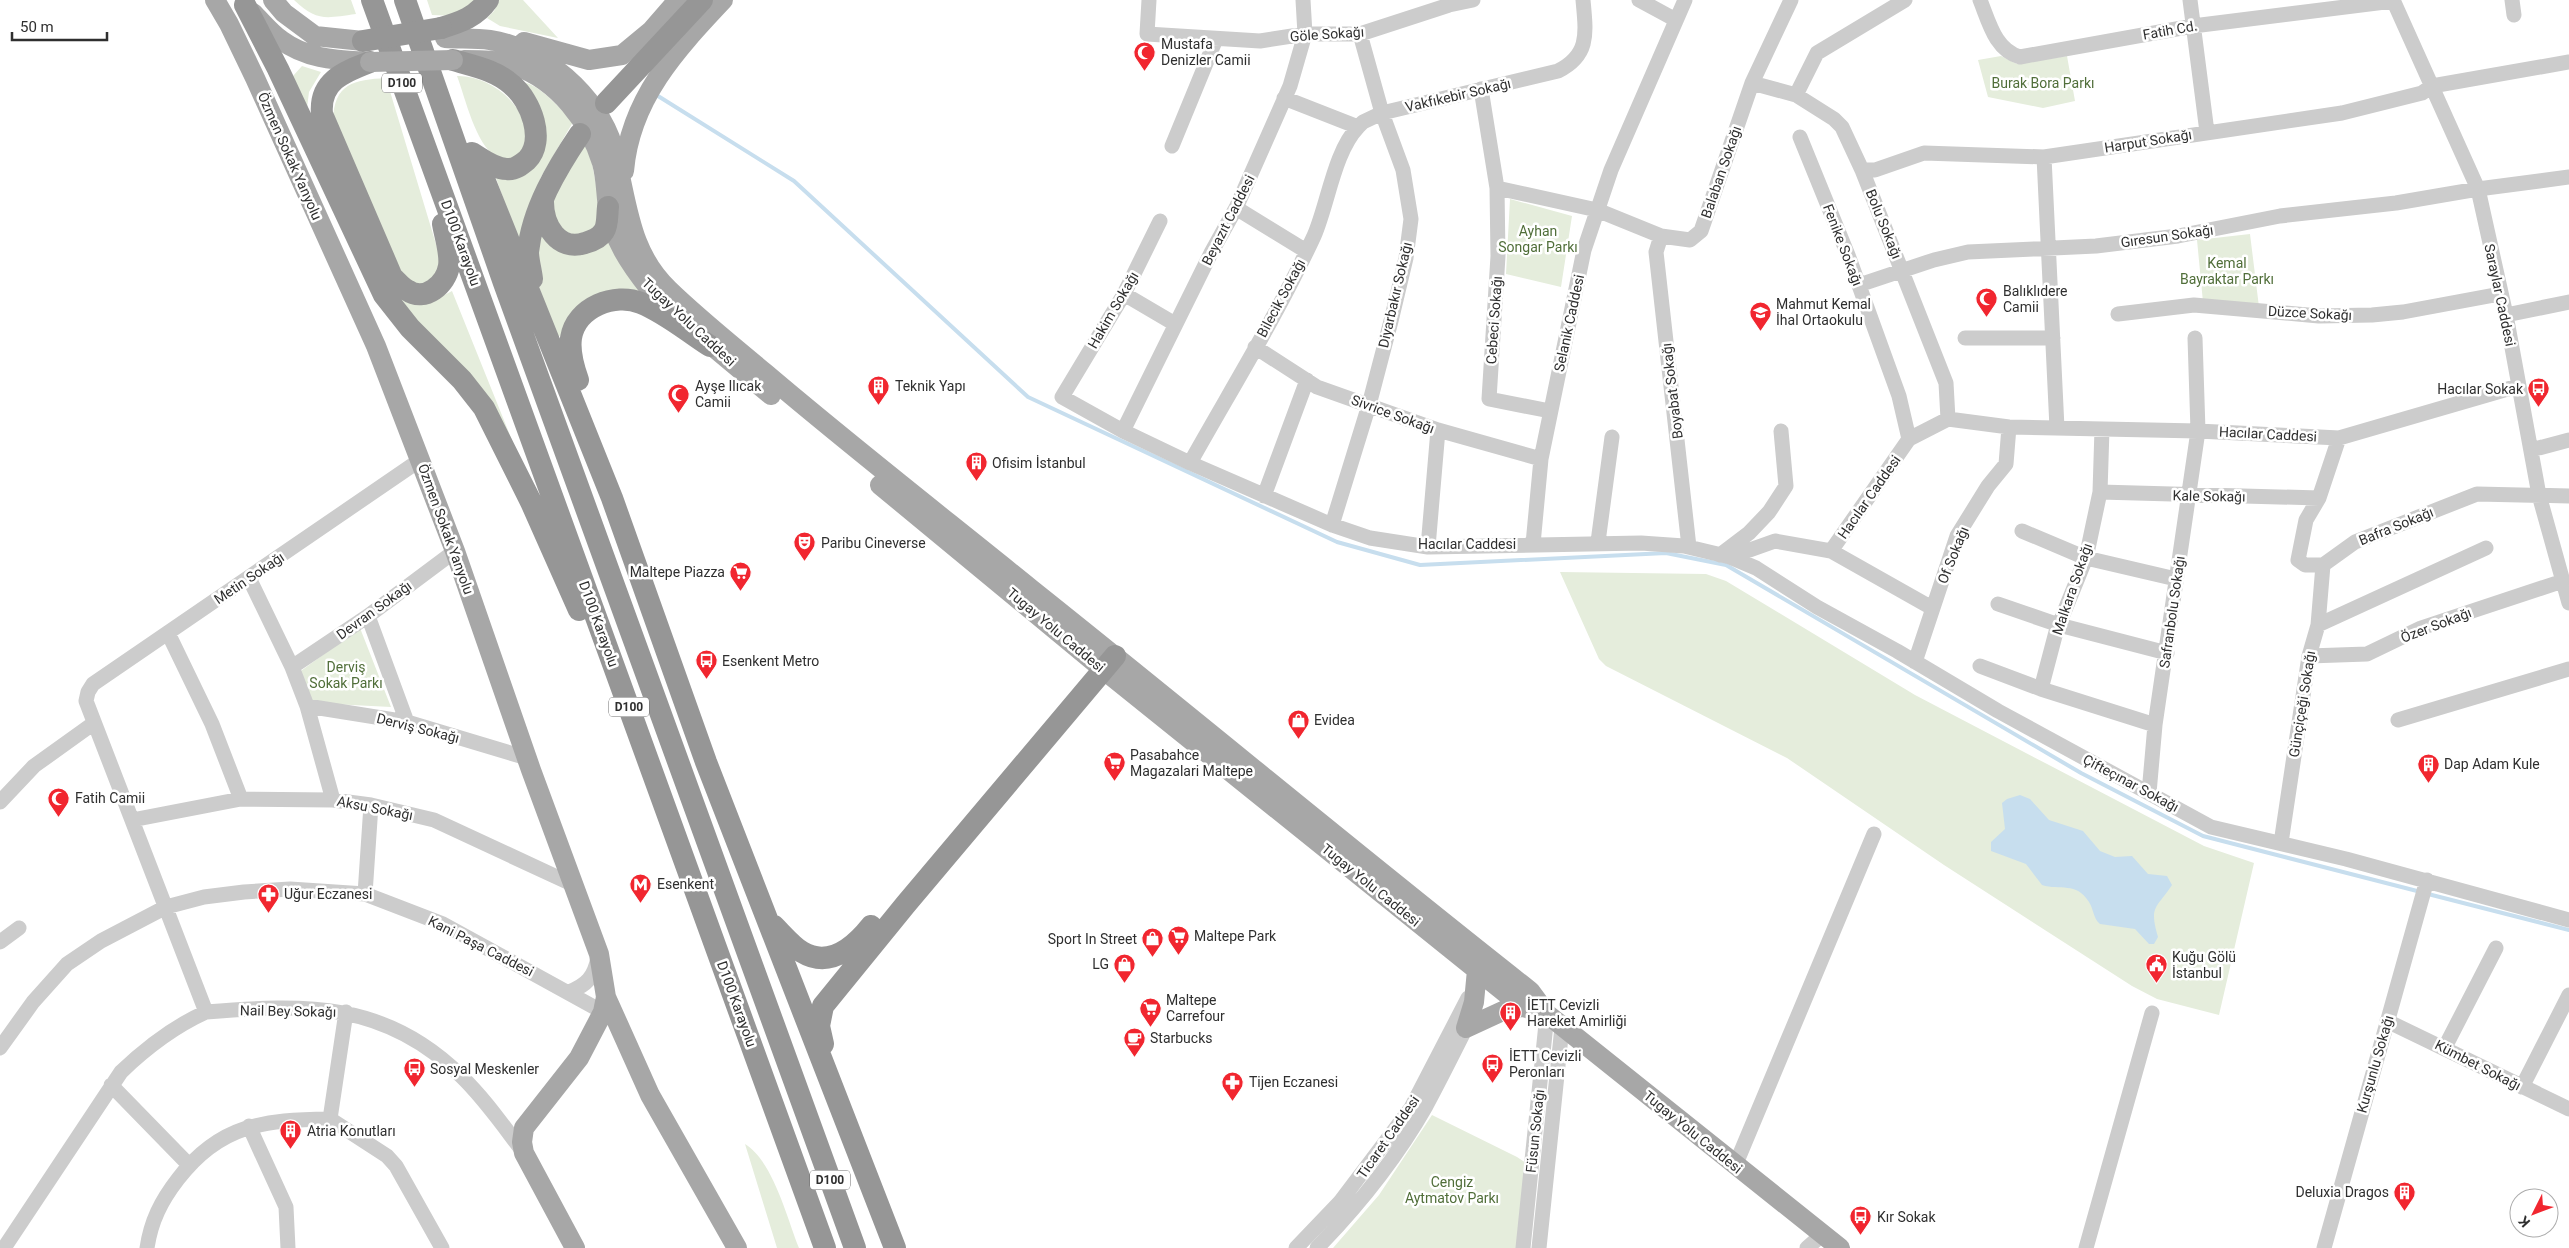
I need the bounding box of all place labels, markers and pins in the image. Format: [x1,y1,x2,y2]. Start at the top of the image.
place label: Mustafa Denizler Camii [1161,36,1251,68]
mosque icon: Mustafa Denizler Camii [1133,40,1157,71]
place label: Balıklıdere Camii [2003,283,2068,315]
mosque icon: Balıklıdere Camii [1975,287,1999,318]
place label: Mahmut Kemal İhal Ortaokulu [1776,296,1871,328]
school or university icon: Mahmut Kemal İhal Ortaokulu [1748,300,1772,331]
building icon: Teknik Yapı [867,374,891,405]
bus stop icon: Hacılar Sokak [2527,377,2551,408]
place label: Ayşe Ilıcak Camii [695,378,762,410]
place label: Teknik Yapı [895,378,966,394]
place label: Hacılar Sokak [2437,381,2524,397]
mosque icon: Ayşe Ilıcak Camii [667,382,691,413]
building icon: Ofisim İstanbul [964,451,988,482]
place label: Ofisim İstanbul [992,455,1086,471]
theatre icon: Paribu Cineverse [793,531,817,562]
place label: Paribu Cineverse [821,535,926,551]
supermarket icon: Maltepe Piazza [729,560,753,591]
place label: Maltepe Piazza [630,564,725,580]
bus stop icon: Esenkent Metro [694,649,718,680]
place label: Esenkent Metro [722,653,819,669]
shop icon: Evidea [1286,708,1310,739]
place label: Evidea [1314,712,1355,728]
place label: Pasabahce Magazalari Maltepe [1130,747,1253,779]
supermarket icon: Pasabahce Magazalari Maltepe [1102,751,1126,782]
building icon: Dap Adam Kule [2416,752,2440,783]
place label: Dap Adam Kule [2444,756,2540,772]
mosque icon: Fatih Camii [47,786,71,817]
place label: Fatih Camii [75,790,145,806]
metro station icon: Esenkent [629,872,653,903]
place label: Esenkent [657,876,714,892]
pharmacy icon: Uğur Eczanesi [256,882,280,913]
place label: Uğur Eczanesi [284,886,372,902]
supermarket icon: Maltepe Park [1166,924,1190,955]
shop icon: Sport In Street [1141,927,1165,958]
place label: Maltepe Park [1194,928,1277,944]
place label: Sport In Street [1048,931,1137,947]
place label: Kuğu Gölü İstanbul [2172,949,2236,981]
shop icon: LG [1113,952,1137,983]
public building icon: Kuğu Gölü İstanbul [2144,953,2168,984]
place label: LG [1092,956,1109,972]
place label: Maltepe Carrefour [1166,992,1225,1024]
supermarket icon: Maltepe Carrefour [1138,996,1162,1027]
place label: İETT Cevizli Hareket Amirliği [1527,997,1627,1029]
building icon: İETT Cevizli Hareket Amirliği [1499,1001,1523,1032]
cafe icon: Starbucks [1122,1026,1146,1057]
place label: Starbucks [1150,1030,1212,1046]
place label: İETT Cevizli Peronları [1509,1048,1581,1080]
bus stop icon: İETT Cevizli Peronları [1481,1052,1505,1083]
bus stop icon: Sosyal Meskenler [402,1057,426,1088]
place label: Sosyal Meskenler [430,1061,539,1077]
pharmacy icon: Tijen Eczanesi [1221,1070,1245,1101]
place label: Tijen Eczanesi [1249,1074,1338,1090]
building icon: Atria Konutları [279,1119,303,1150]
place label: Atria Konutları [307,1123,396,1139]
building icon: Deluxia Dragos [2393,1180,2417,1211]
place label: Deluxia Dragos [2295,1184,2389,1200]
bus stop icon: Kır Sokak [1849,1205,1873,1236]
place label: Kır Sokak [1877,1209,1936,1225]

